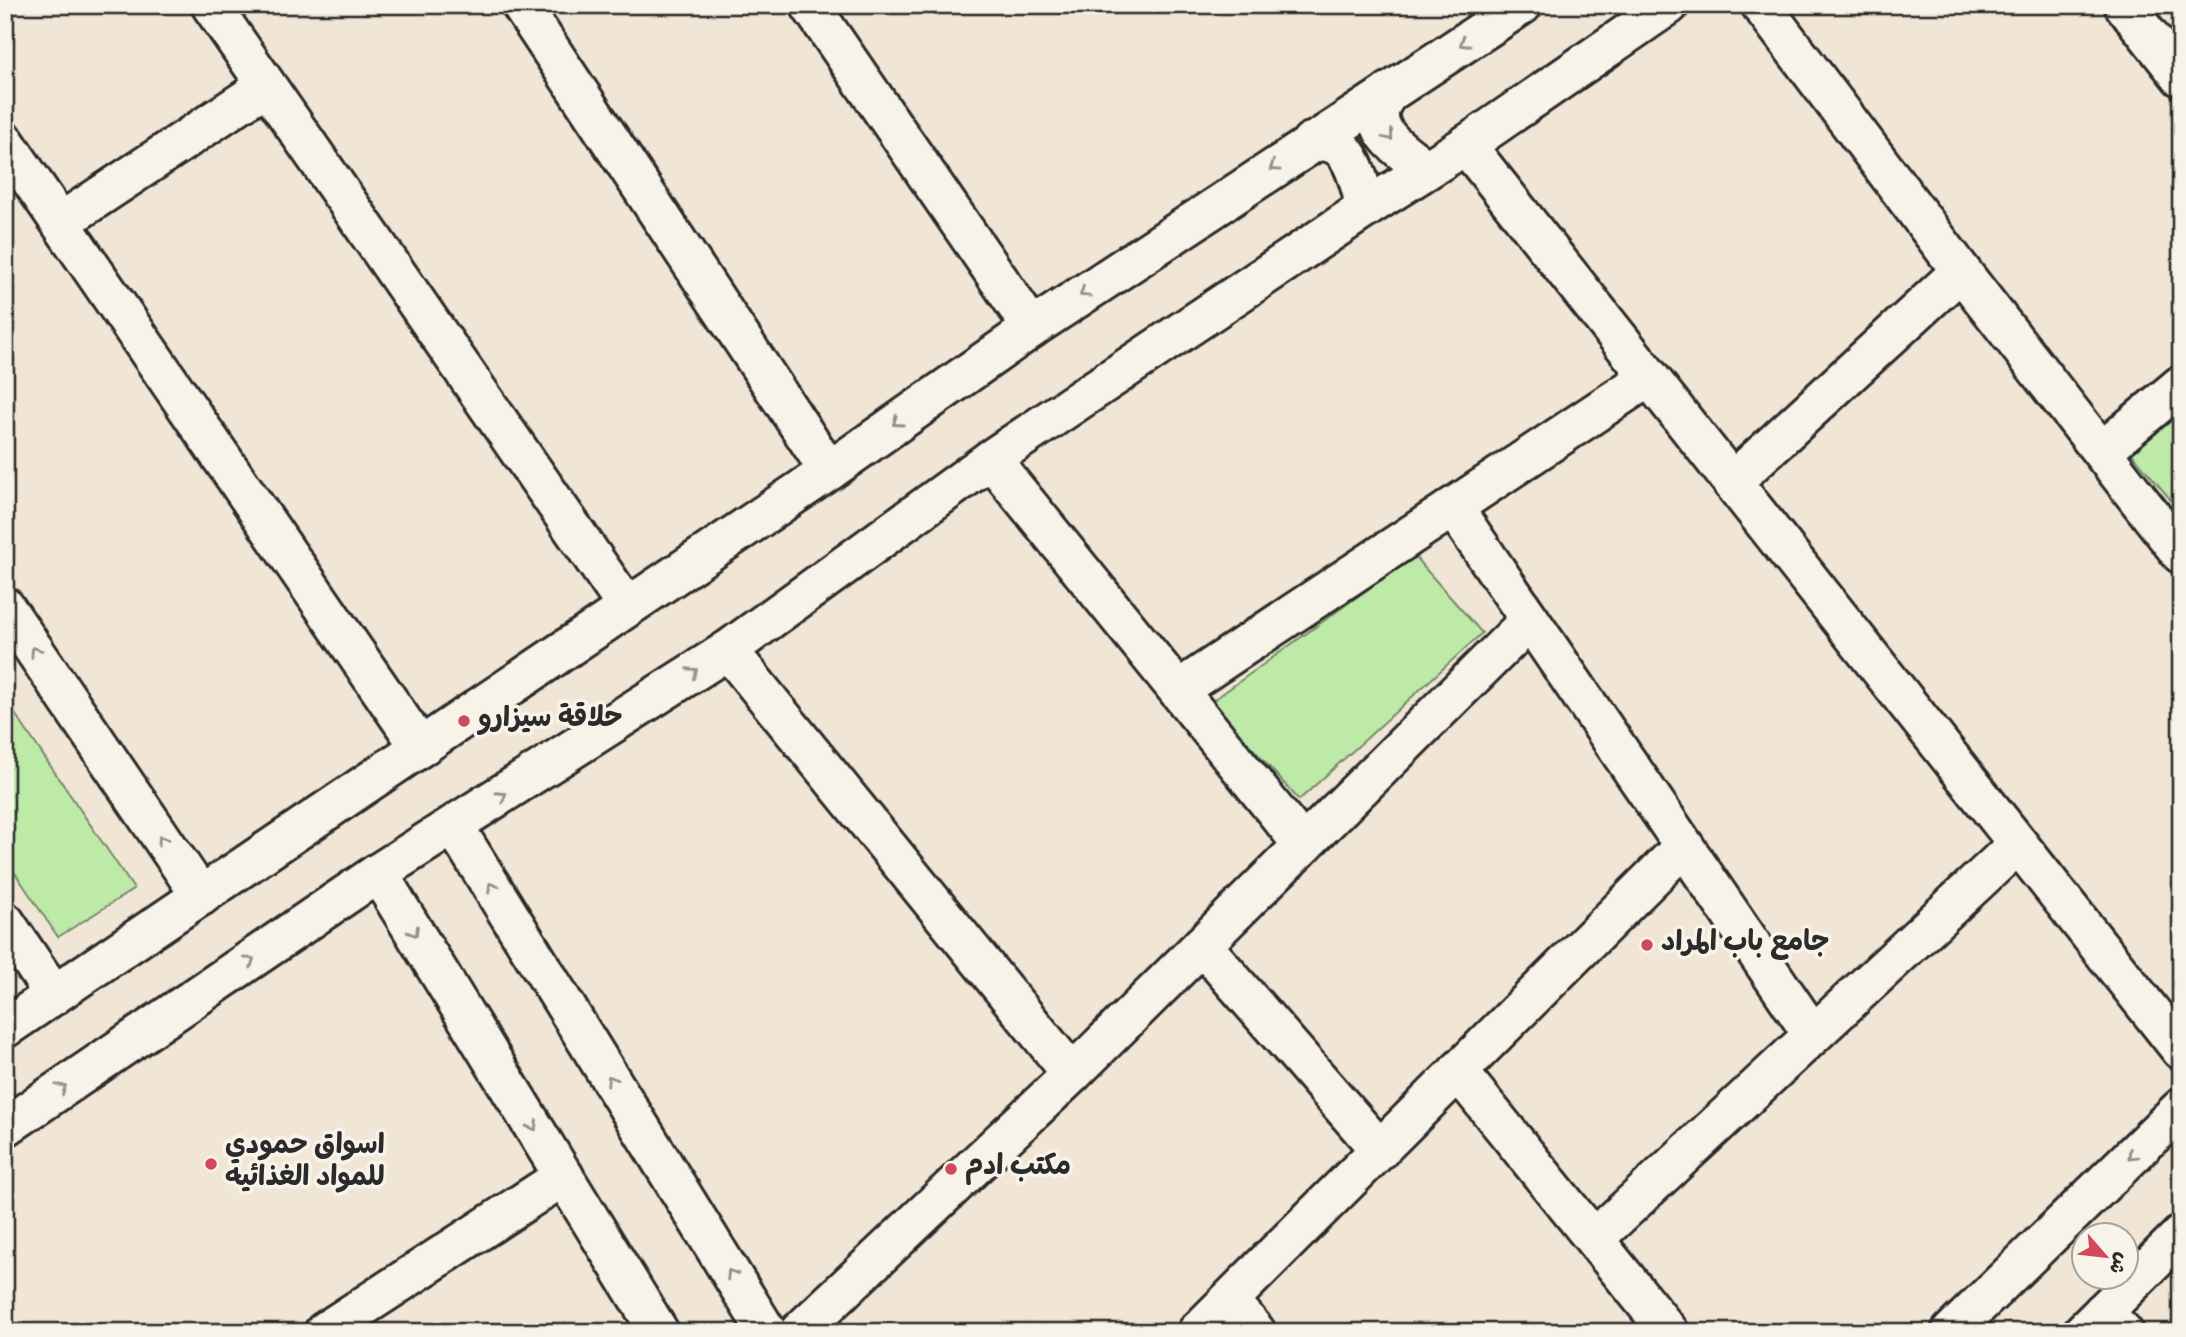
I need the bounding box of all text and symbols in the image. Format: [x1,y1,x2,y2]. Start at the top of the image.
one-way arrow [1459,34,1472,47]
one-way arrow [1381,128,1393,141]
one-way arrow [1269,159,1282,171]
one-way arrow [1079,285,1092,298]
one-way arrow [892,414,905,426]
one-way arrow [31,646,43,659]
one-way arrow [685,668,698,681]
place label: حلاقة سيزارو [476,701,623,741]
marker: حلاقة سيزارو [456,713,472,729]
one-way arrow [494,791,507,804]
one-way arrow [157,834,170,847]
one-way arrow [487,881,500,894]
one-way arrow [405,924,418,937]
place label: جامع باب المراد [1661,925,1829,965]
marker: جامع باب المراد [1639,937,1655,953]
one-way arrow [242,956,255,969]
one-way arrow [607,1075,620,1088]
one-way arrow [54,1084,67,1096]
one-way arrow [524,1118,537,1131]
place label: اسواق حمودي للمواد الغذائيه [225,1128,385,1200]
one-way arrow [2127,1147,2140,1160]
place label: مكتب ادم [965,1149,1071,1189]
marker: اسواق حمودي للمواد الغذائيه [203,1156,219,1172]
marker: مكتب ادم [943,1161,959,1177]
north arrow [2070,1222,2140,1292]
text: ش [2100,1247,2134,1278]
one-way arrow [727,1268,740,1281]

